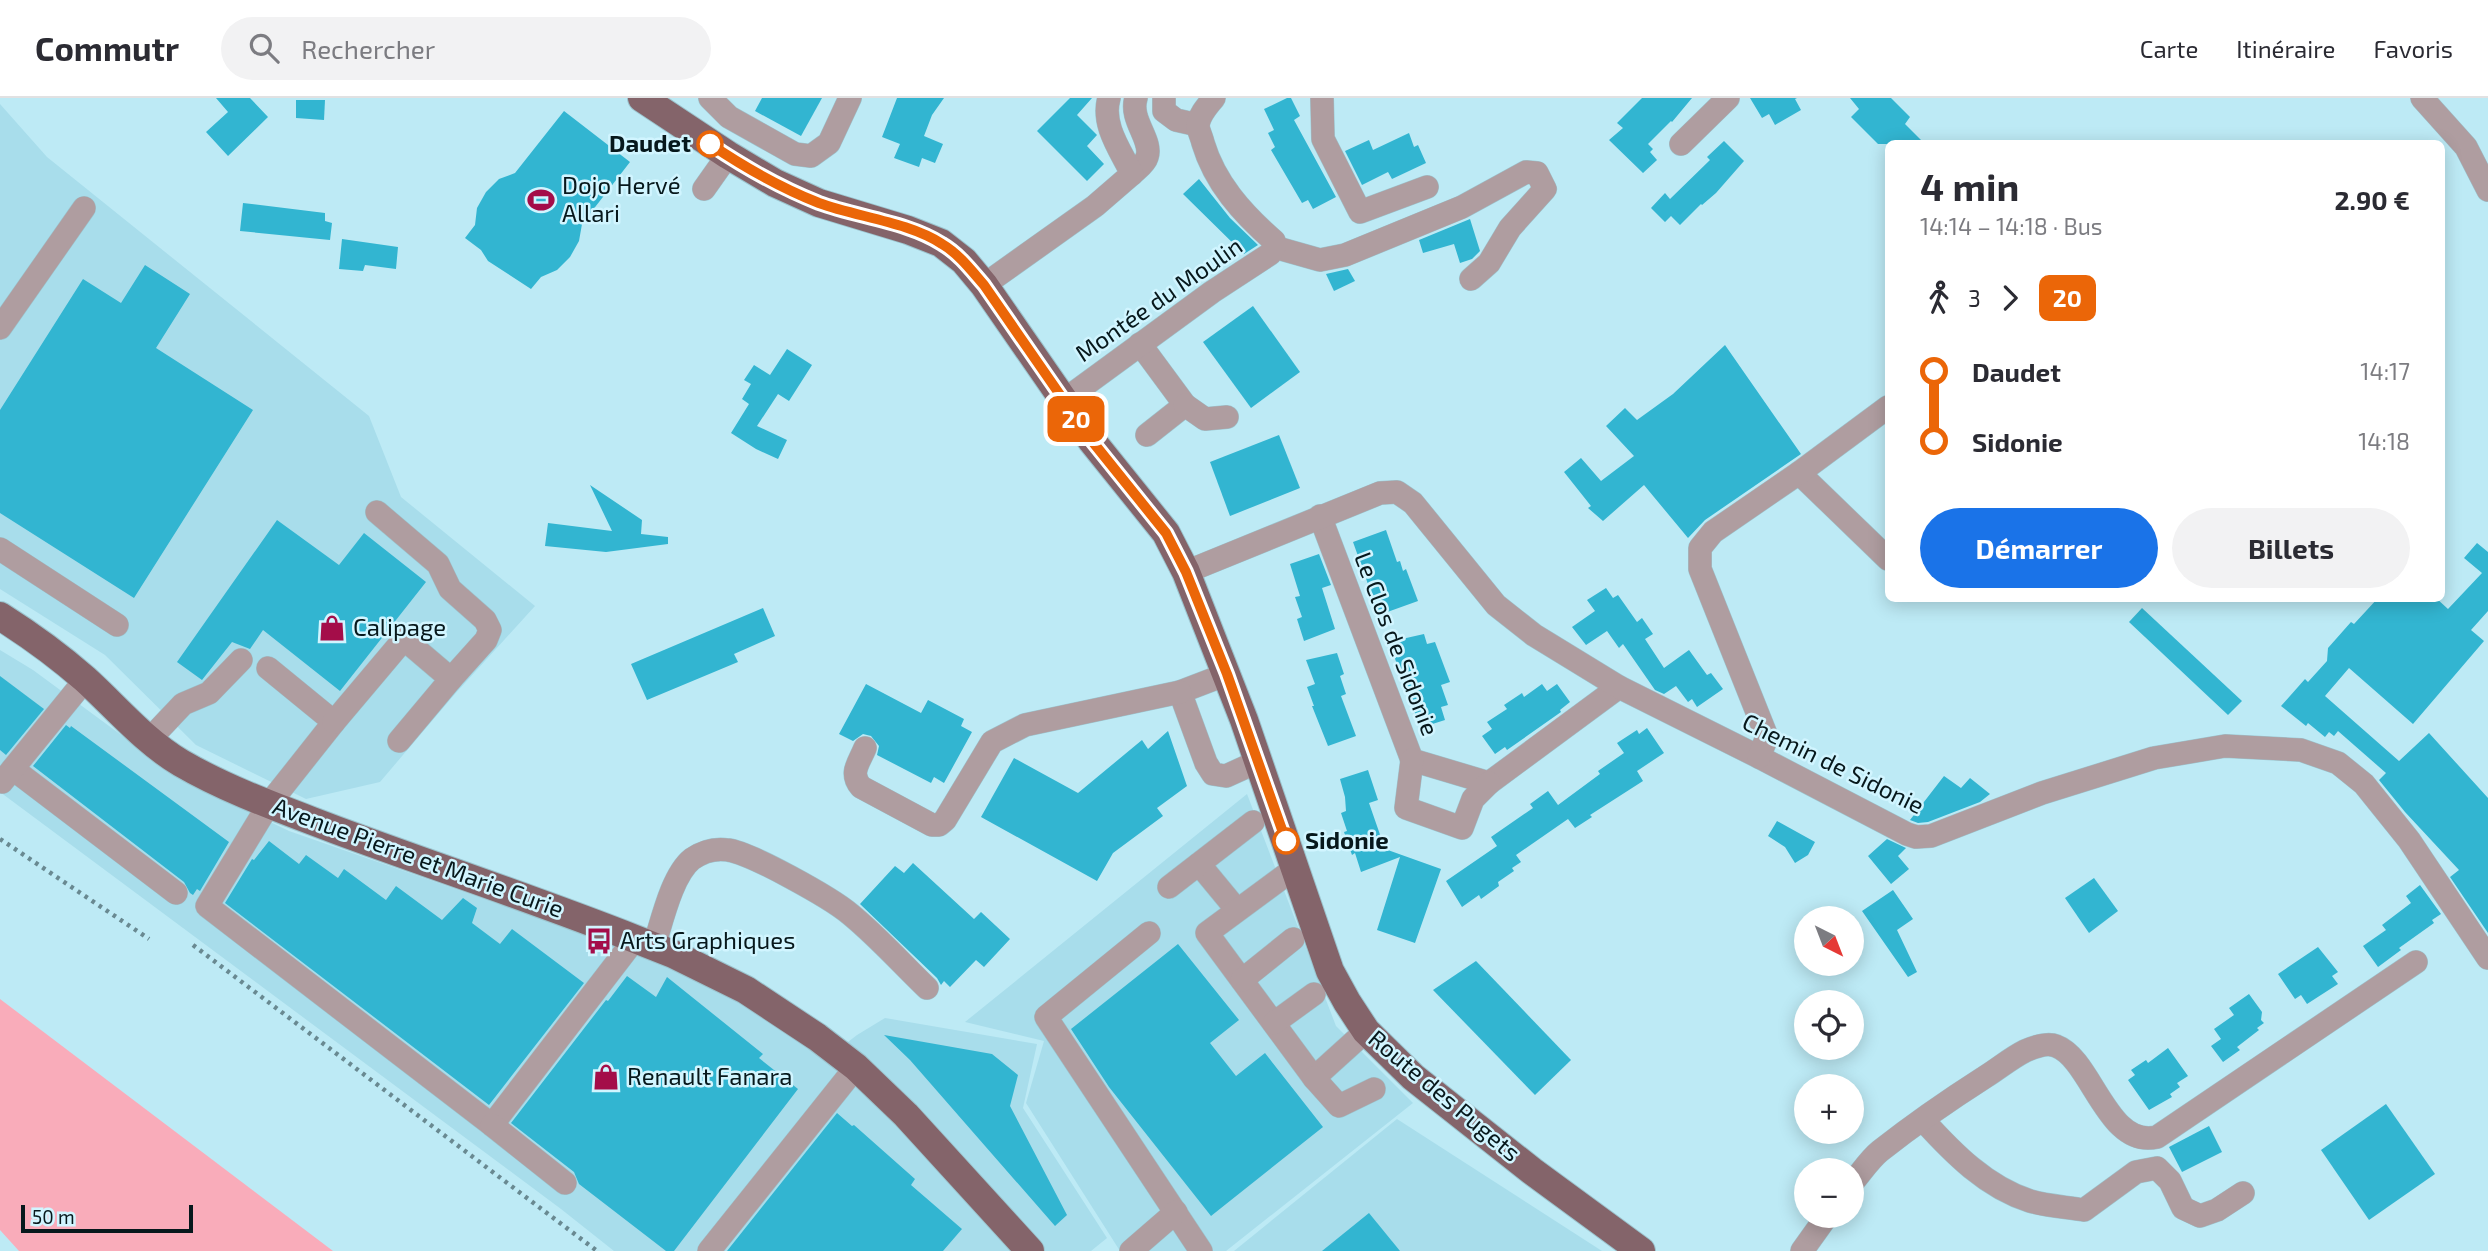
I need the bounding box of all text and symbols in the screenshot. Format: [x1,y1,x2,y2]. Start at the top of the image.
search box [221,17,711,80]
text: Commutr [35,28,179,68]
icon: search [245,29,283,67]
text: Rechercher [301,33,435,64]
text: Carte [2140,34,2198,63]
text: Itinéraire [2236,34,2335,63]
text: Favoris [2373,34,2453,63]
place label: Daudet [609,128,691,157]
marker: Daudet [697,131,723,157]
text: 4 min [1920,163,2019,209]
place label: Dojo Hervé Allari [562,170,681,227]
text: 2.90 € [2334,184,2410,215]
sports icon: Dojo Hervé Allari [526,185,556,215]
text: 14:14 – 14:18 · Bus [1920,212,2102,240]
street label: Montée du Moulin [1069,230,1247,367]
icon: walk [1920,279,1958,317]
icon: forward [1991,279,2029,317]
text: 20 [2053,283,2082,312]
text: 3 [1968,284,1981,312]
text: Daudet [1972,356,2061,387]
text: 14:17 [2360,357,2410,385]
line badge: 20 [1044,396,1108,442]
text: 20 [1061,404,1091,433]
text: Sidonie [1972,426,2063,457]
text: 14:18 [2358,427,2410,455]
button: Démarrer [1920,508,2158,588]
button: Billets [2172,508,2410,588]
street label: Le Clos de Sidonie [1349,548,1446,739]
place label: Calipage [353,612,446,641]
shop icon: Calipage [317,613,347,643]
street label: Chemin de Sidonie [1738,706,1929,819]
street label: Avenue Pierre et Marie Curie [269,790,568,923]
place label: Sidonie [1305,825,1389,854]
marker: Sidonie [1273,828,1299,854]
north arrow [1794,906,1864,976]
map controls [1794,906,1864,1228]
place label: Arts Graphiques [620,925,795,954]
bus stop icon: Arts Graphiques [584,926,614,956]
button: locate [1794,990,1864,1060]
street label: Route des Pugets [1363,1023,1527,1167]
place label: Renault Fanara [627,1061,792,1090]
shop icon: Renault Fanara [591,1062,621,1092]
button: + [1794,1074,1864,1144]
button: − [1794,1158,1864,1228]
scale bar [21,1202,192,1234]
text: 50 m [32,1205,75,1228]

